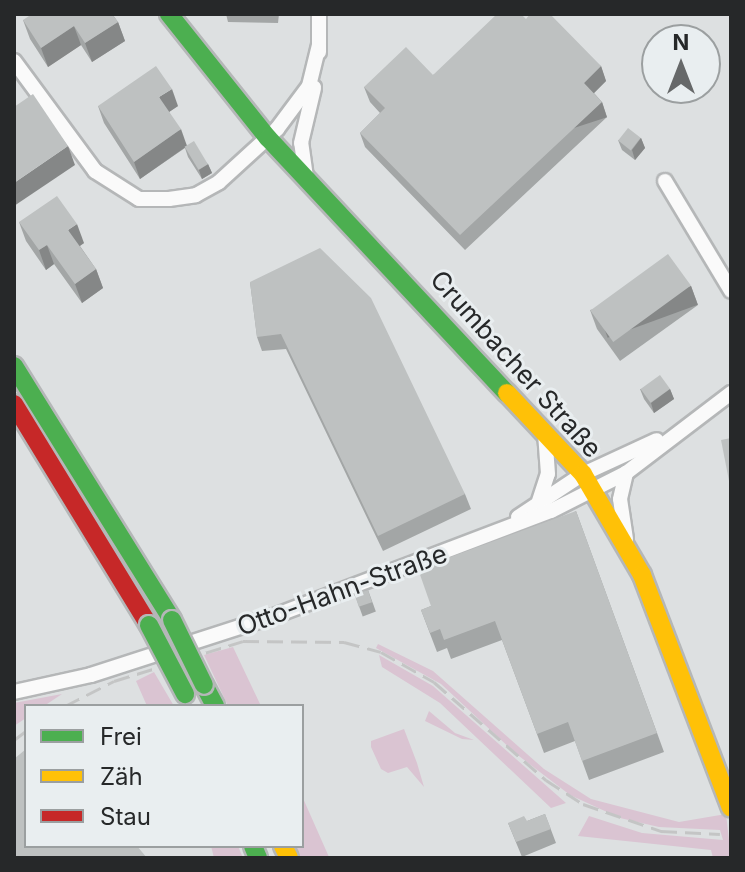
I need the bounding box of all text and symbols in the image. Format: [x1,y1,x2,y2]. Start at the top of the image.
north arrow [641,24,721,104]
text: N [673,29,689,55]
street label: Crumbacher Straße [424,264,608,464]
street label: Otto-Hahn-Straße [233,538,451,642]
legend [24,704,304,848]
text: Frei [100,722,142,751]
text: Zäh [100,762,143,791]
text: Stau [100,802,151,831]

